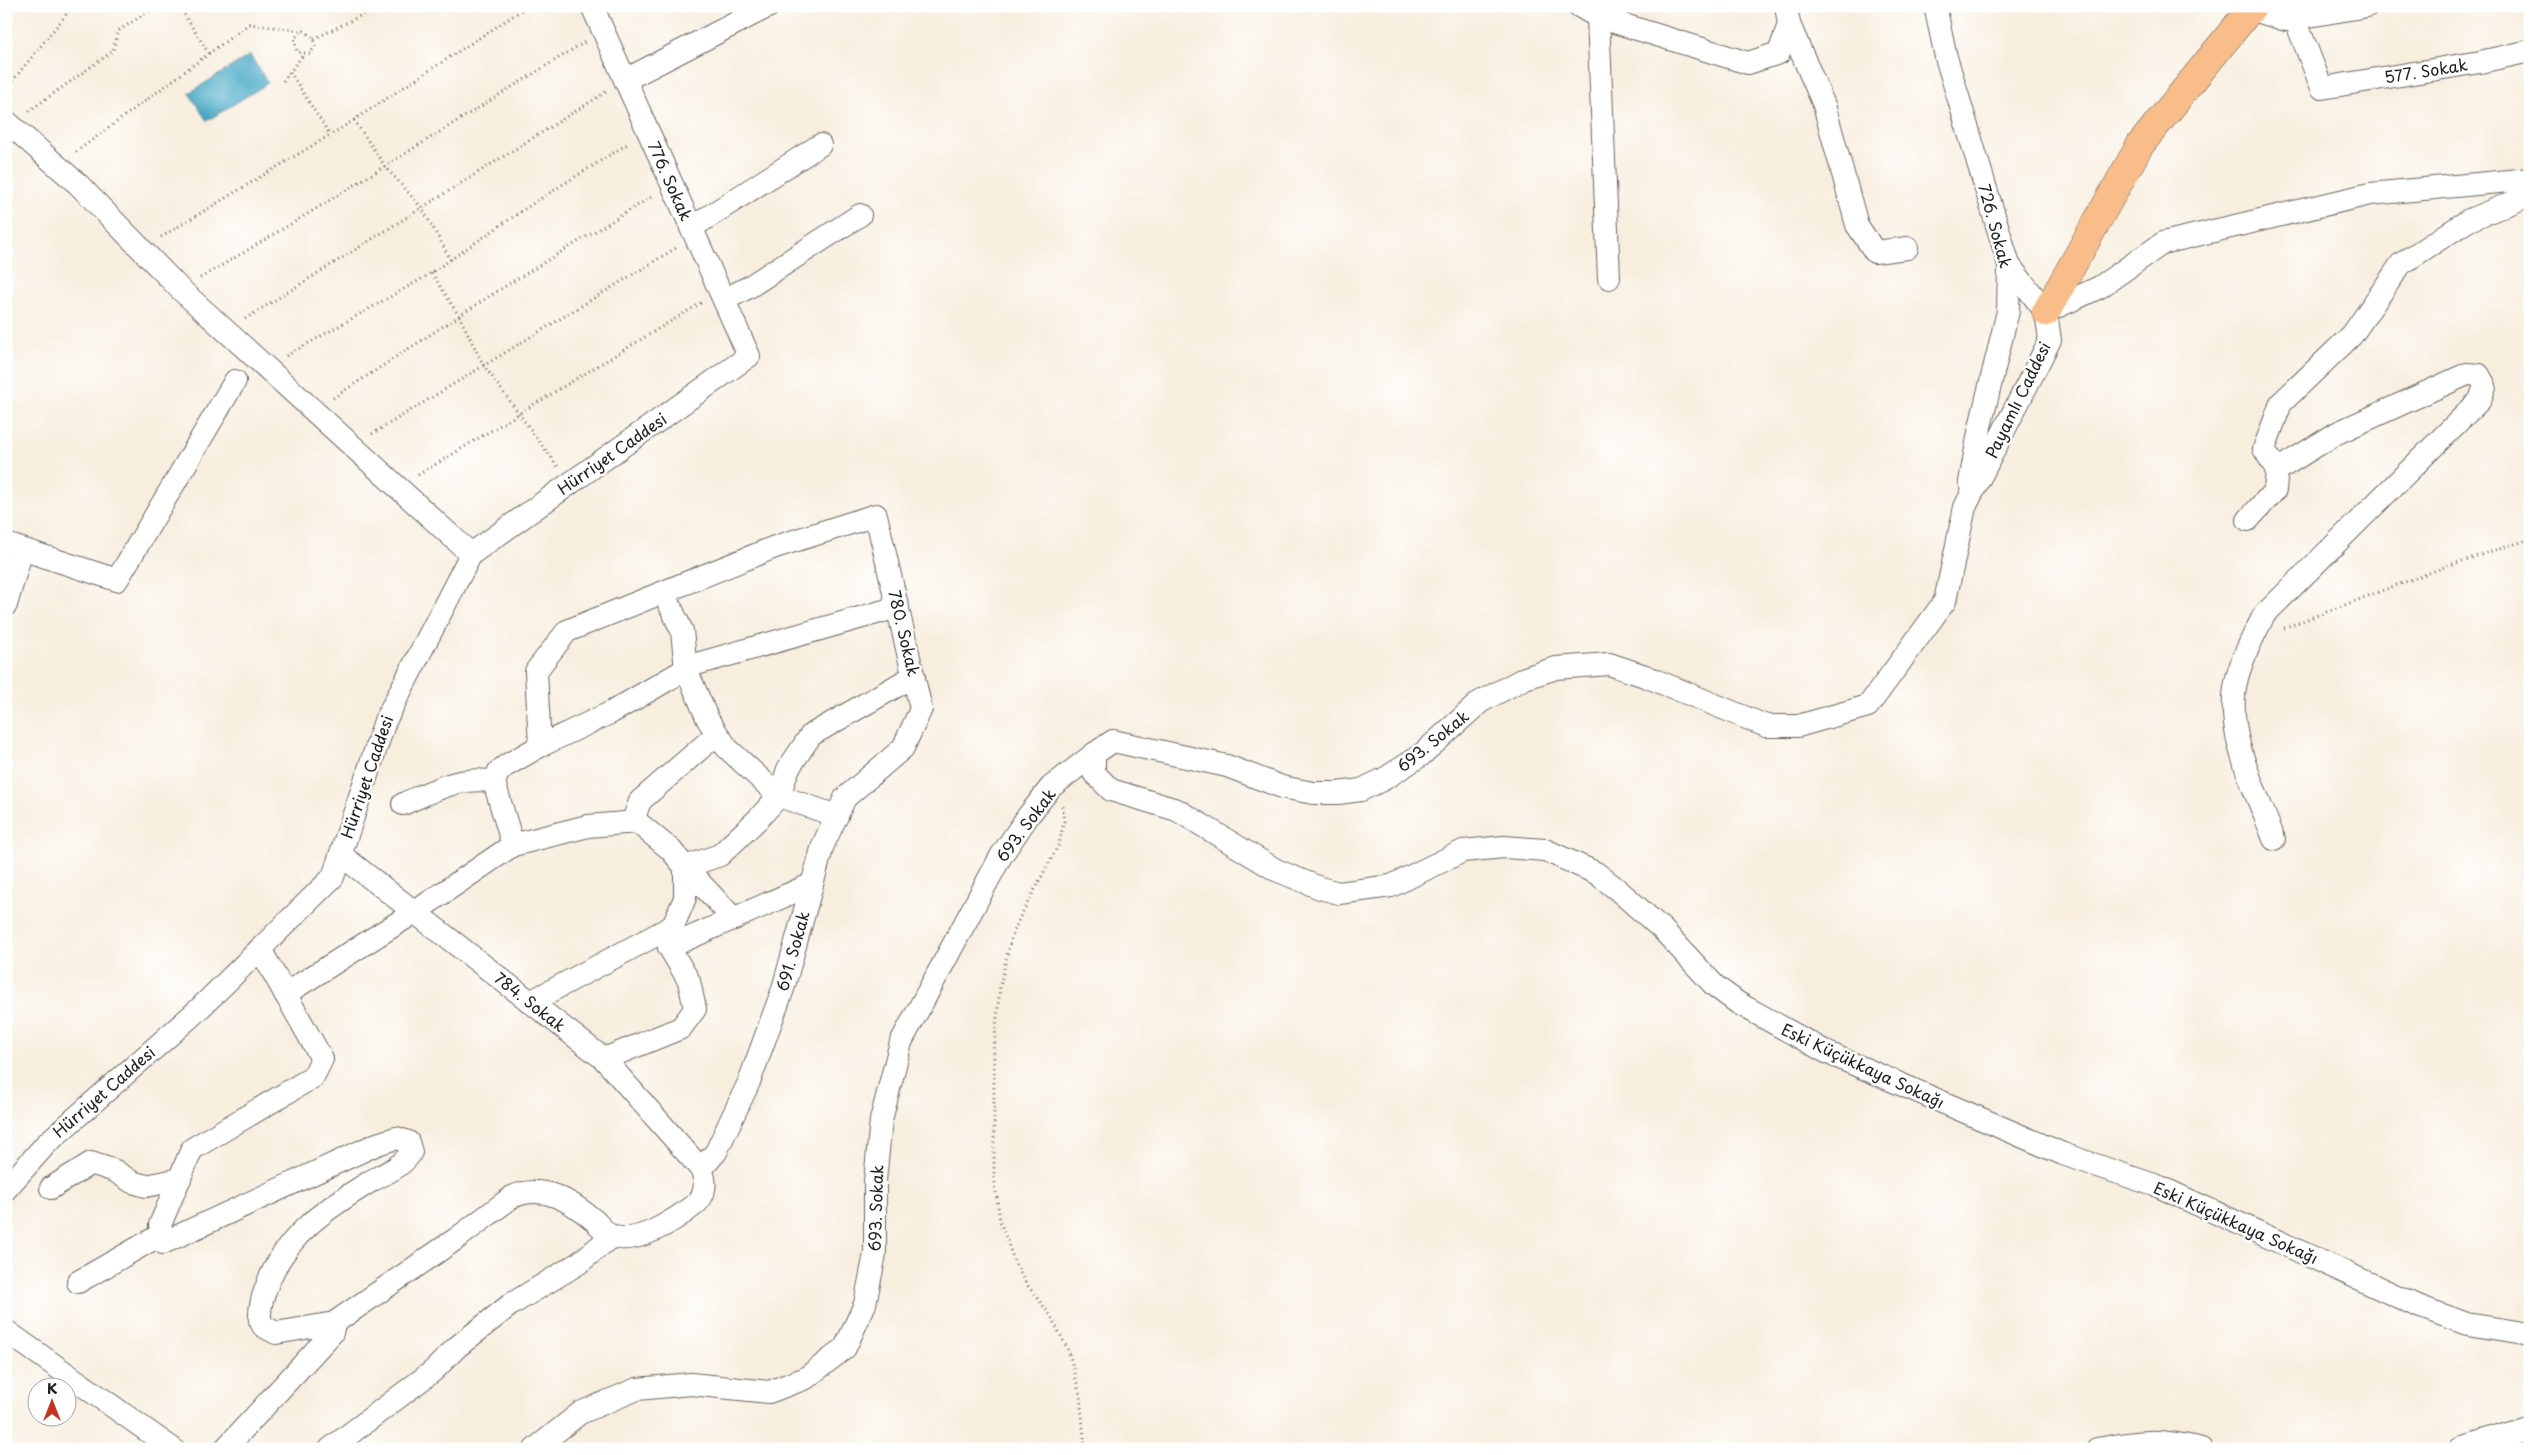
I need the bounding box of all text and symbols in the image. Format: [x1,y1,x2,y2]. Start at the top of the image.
street label: 577. Sokak [2383,52,2469,88]
street label: 776. Sokak [643,137,699,224]
street label: 726. Sokak [1973,181,2019,270]
street label: Payamlı Caddesi [1979,337,2056,462]
street label: Hürriyet Caddesi [552,406,671,500]
street label: 780. Sokak [883,587,927,678]
street label: 693. Sokak [1391,704,1474,777]
street label: Hürriyet Caddesi [334,712,398,841]
street label: 693. Sokak [990,783,1061,866]
street label: 691. Sokak [769,908,815,994]
street label: 784. Sokak [490,966,572,1037]
street label: Eski Küçükkaya Sokağı [1778,1017,1949,1114]
street label: Hürriyet Caddesi [47,1040,160,1143]
street label: 693. Sokak [861,1164,889,1252]
street label: Eski Küçükkaya Sokağı [2150,1175,2323,1269]
north arrow [28,1378,78,1428]
text: K [47,1378,57,1399]

